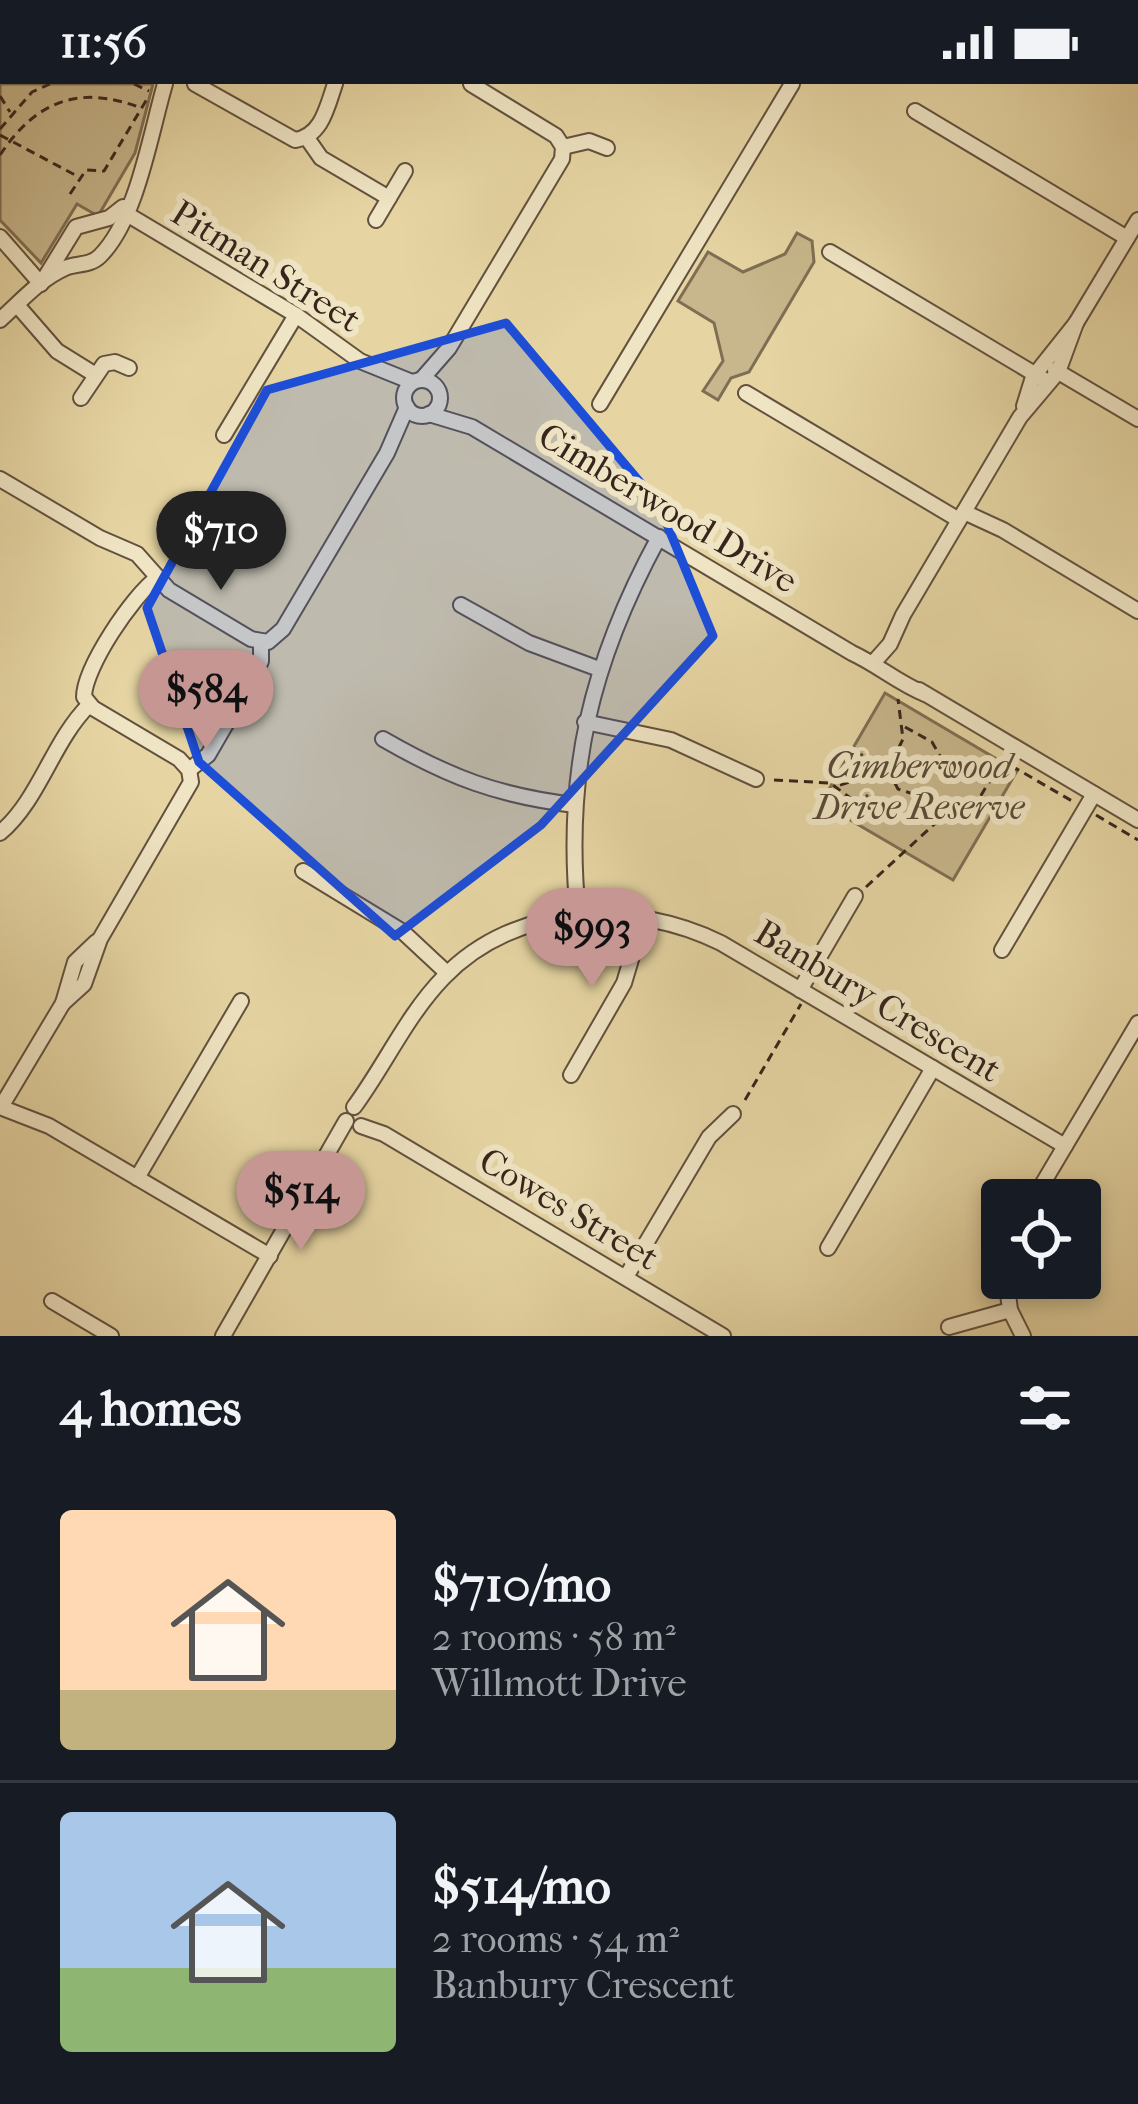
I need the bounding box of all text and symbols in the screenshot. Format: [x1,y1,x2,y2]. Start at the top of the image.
text: 11:56 [60,16,147,69]
street label: Pitman Street [164,191,368,341]
street label: Cimberwood Drive [531,414,805,602]
pin: $710 [150,491,292,593]
text: $710 [183,507,259,553]
pin: $584 [135,650,277,752]
text: $584 [166,666,246,712]
park label: Cimberwood Drive Reserve [812,745,1026,828]
pin: $993 [521,888,663,990]
text: $993 [553,904,631,950]
street label: Banbury Crescent [747,911,1009,1091]
street label: Cowes Street [472,1139,666,1279]
pin: $514 [230,1151,372,1253]
text: $514 [263,1167,339,1213]
map controls [981,1179,1101,1299]
button: locate [981,1179,1101,1299]
icon: filters [1012,1375,1078,1441]
text: 4 homes [60,1378,241,1438]
text: $710/mo [432,1554,611,1614]
icon: home [156,1558,300,1702]
text: 2 rooms · 58 m² [432,1614,676,1660]
text: Willmott Drive [432,1660,687,1706]
text: $514/mo [432,1856,611,1916]
icon: home [156,1860,300,2004]
text: 2 rooms · 54 m² [432,1916,679,1962]
text: Banbury Crescent [432,1962,735,2008]

